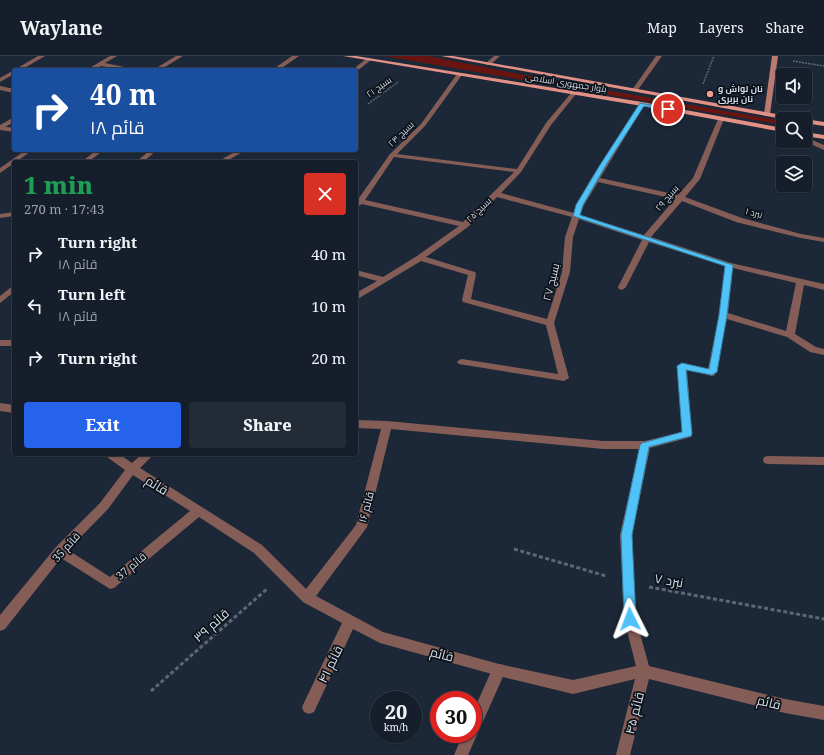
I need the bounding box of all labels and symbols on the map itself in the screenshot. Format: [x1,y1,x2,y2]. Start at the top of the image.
street label: بلوار جمهوری اسلامی [525,70,608,95]
street label: بسیج ۲۱ [363,73,394,100]
place label: نان لواش و نان بربری [718,82,763,105]
marker: نان لواش و نان بربری [705,89,715,99]
pin [651,92,685,126]
street label: بسیج ۲۳ [385,118,417,149]
street label: بسیج ۲۹ [652,182,681,213]
street label: بسیج ۲۵ [463,194,494,225]
street label: نبرد ۱ [744,204,764,221]
street label: بسیج ۲۷ [539,262,563,302]
street label: قائم [142,471,172,500]
street label: قائم ۱۶ [354,490,378,524]
street label: قائم 35 [48,529,84,565]
street label: قائم 37 [112,549,150,583]
street label: نبرد ۷ [653,569,685,591]
position arrow [609,598,651,640]
street label: قائم ۳۹ [189,604,234,647]
street label: قائم ۴۱ [313,642,348,686]
street label: قائم [428,642,456,667]
street label: قائم ۴۵ [620,690,649,736]
street label: قائم [755,690,783,715]
speed limit sign: 30 [430,691,482,743]

